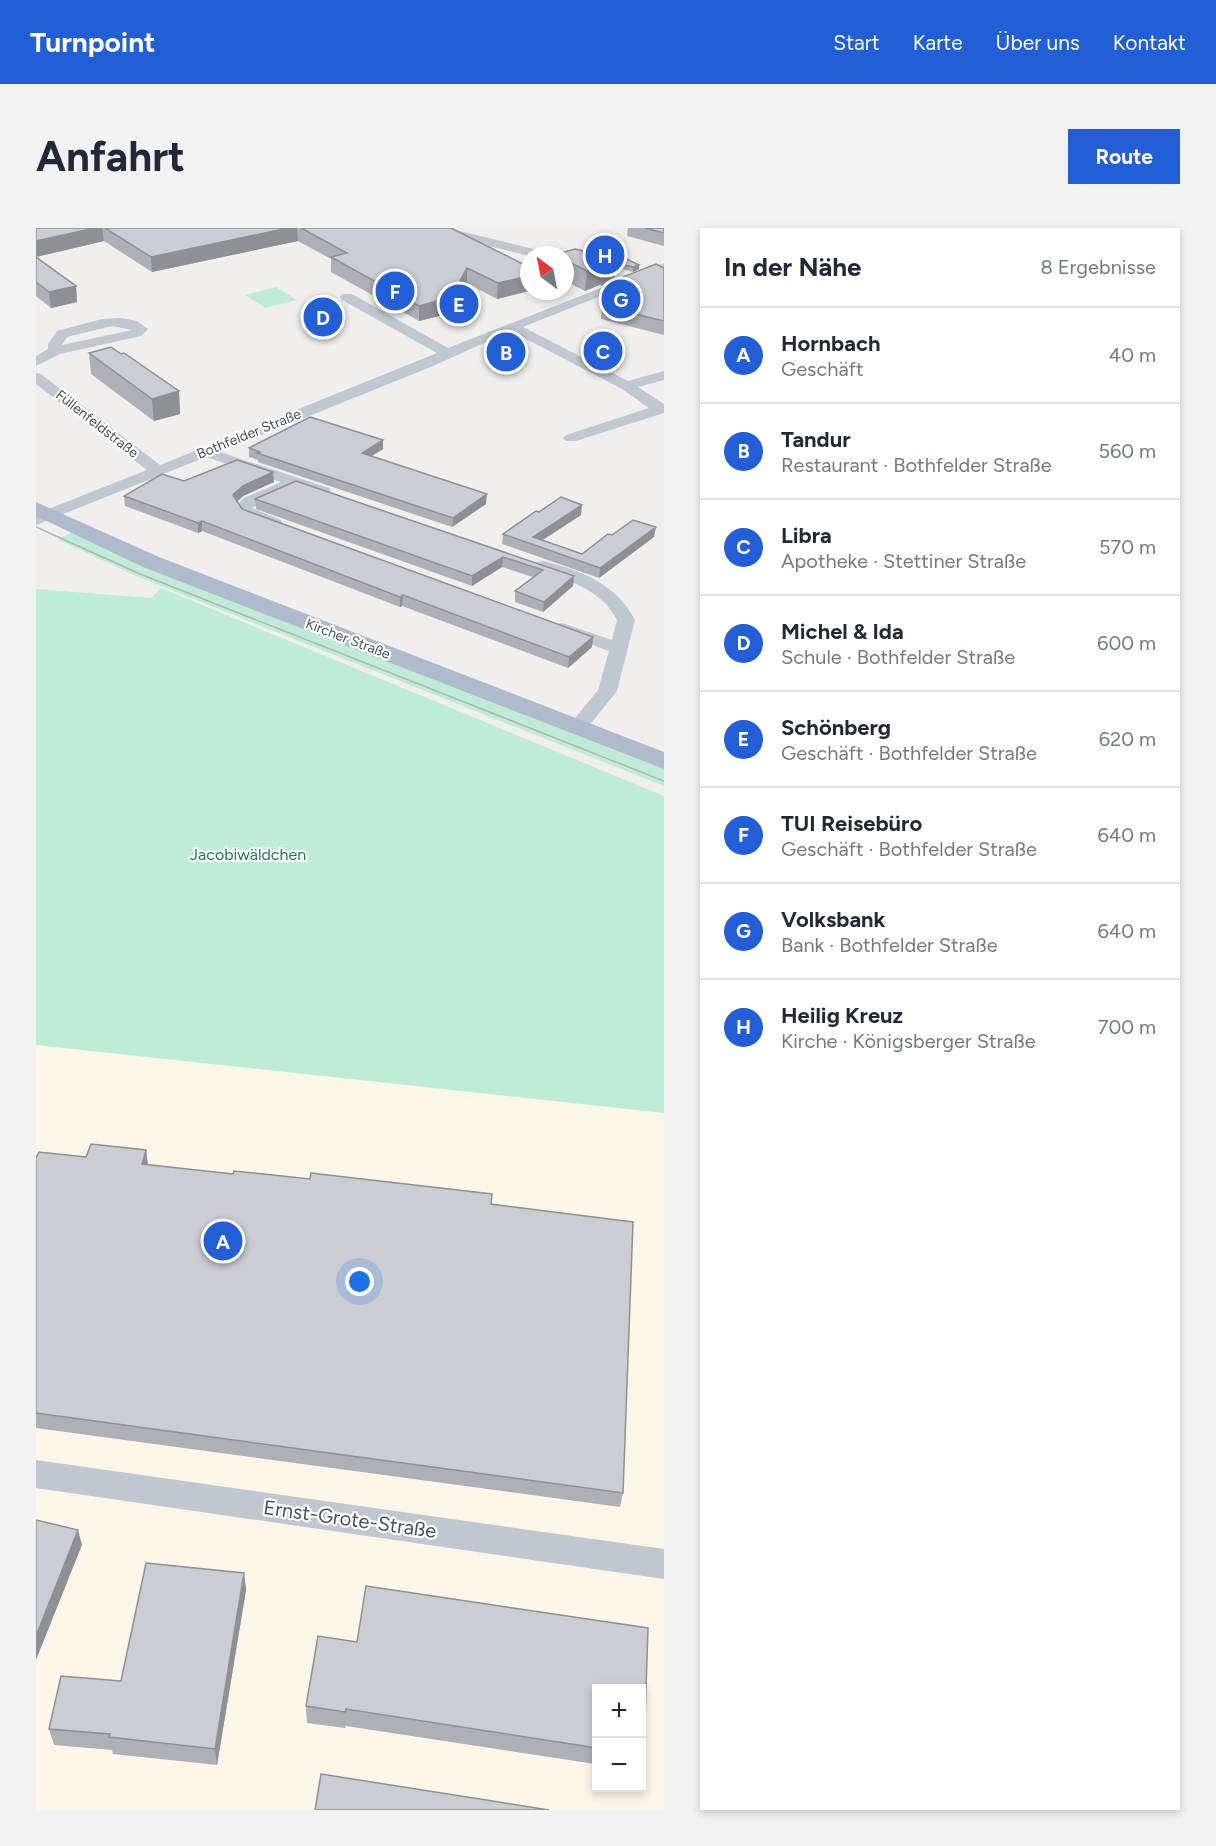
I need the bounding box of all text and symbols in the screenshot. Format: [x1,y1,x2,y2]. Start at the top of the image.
text: Turnpoint [30,25,155,59]
text: Start [833,30,880,55]
text: Karte [913,30,963,55]
text: Über uns [996,30,1080,55]
text: Kontakt [1113,30,1186,55]
button: Route [1068,129,1180,184]
text: Anfahrt [36,131,185,182]
pin: H [586,232,624,278]
north arrow [520,246,574,300]
text: In der Nähe [724,251,861,283]
text: 8 Ergebnisse [1040,255,1156,279]
pin: F [376,268,414,314]
pin: G [602,276,640,322]
pin: E [440,282,478,326]
pin: D [304,294,342,340]
pin: C [584,328,622,374]
pin: B [486,330,526,374]
text: Hornbach [781,330,881,357]
text: A [736,343,751,367]
text: 40 m [1109,343,1156,367]
text: Geschäft [781,357,864,381]
street label: Füllenfeldstraße [52,386,142,462]
street label: Bothfelder Straße [194,405,304,463]
text: Tandur [781,426,851,453]
text: B [737,439,750,463]
text: 560 m [1098,439,1156,463]
text: Restaurant · Bothfelder Straße [781,453,1052,477]
text: Libra [781,522,832,549]
text: C [736,535,751,559]
text: 570 m [1099,535,1156,559]
text: Apotheke · Stettiner Straße [781,549,1026,573]
street label: Kircher Straße [303,615,393,663]
text: Michel & Ida [781,618,904,645]
text: D [737,631,751,655]
text: 600 m [1097,631,1156,655]
text: Schule · Bothfelder Straße [781,645,1015,669]
text: Schönberg [781,714,891,741]
text: E [738,727,749,751]
text: 620 m [1099,727,1156,751]
text: Geschäft · Bothfelder Straße [781,741,1037,765]
text: TUI Reisebüro [781,810,922,837]
text: F [738,823,749,847]
text: 640 m [1097,823,1156,847]
text: Geschäft · Bothfelder Straße [781,837,1037,861]
park label: Jacobiwäldchen [190,845,306,864]
text: Volksbank [781,906,885,933]
text: G [736,919,751,943]
text: 640 m [1097,919,1156,943]
text: Bank · Bothfelder Straße [781,933,998,957]
text: Heilig Kreuz [781,1002,903,1029]
text: H [736,1015,751,1039]
text: 700 m [1098,1015,1156,1039]
text: Kirche · Königsberger Straße [781,1029,1036,1053]
pin: A [204,1218,243,1264]
your location [345,1267,374,1296]
street label: Ernst-Grote-Straße [262,1495,438,1543]
map controls [592,1684,646,1792]
button: + [592,1684,646,1738]
button: − [592,1738,646,1792]

